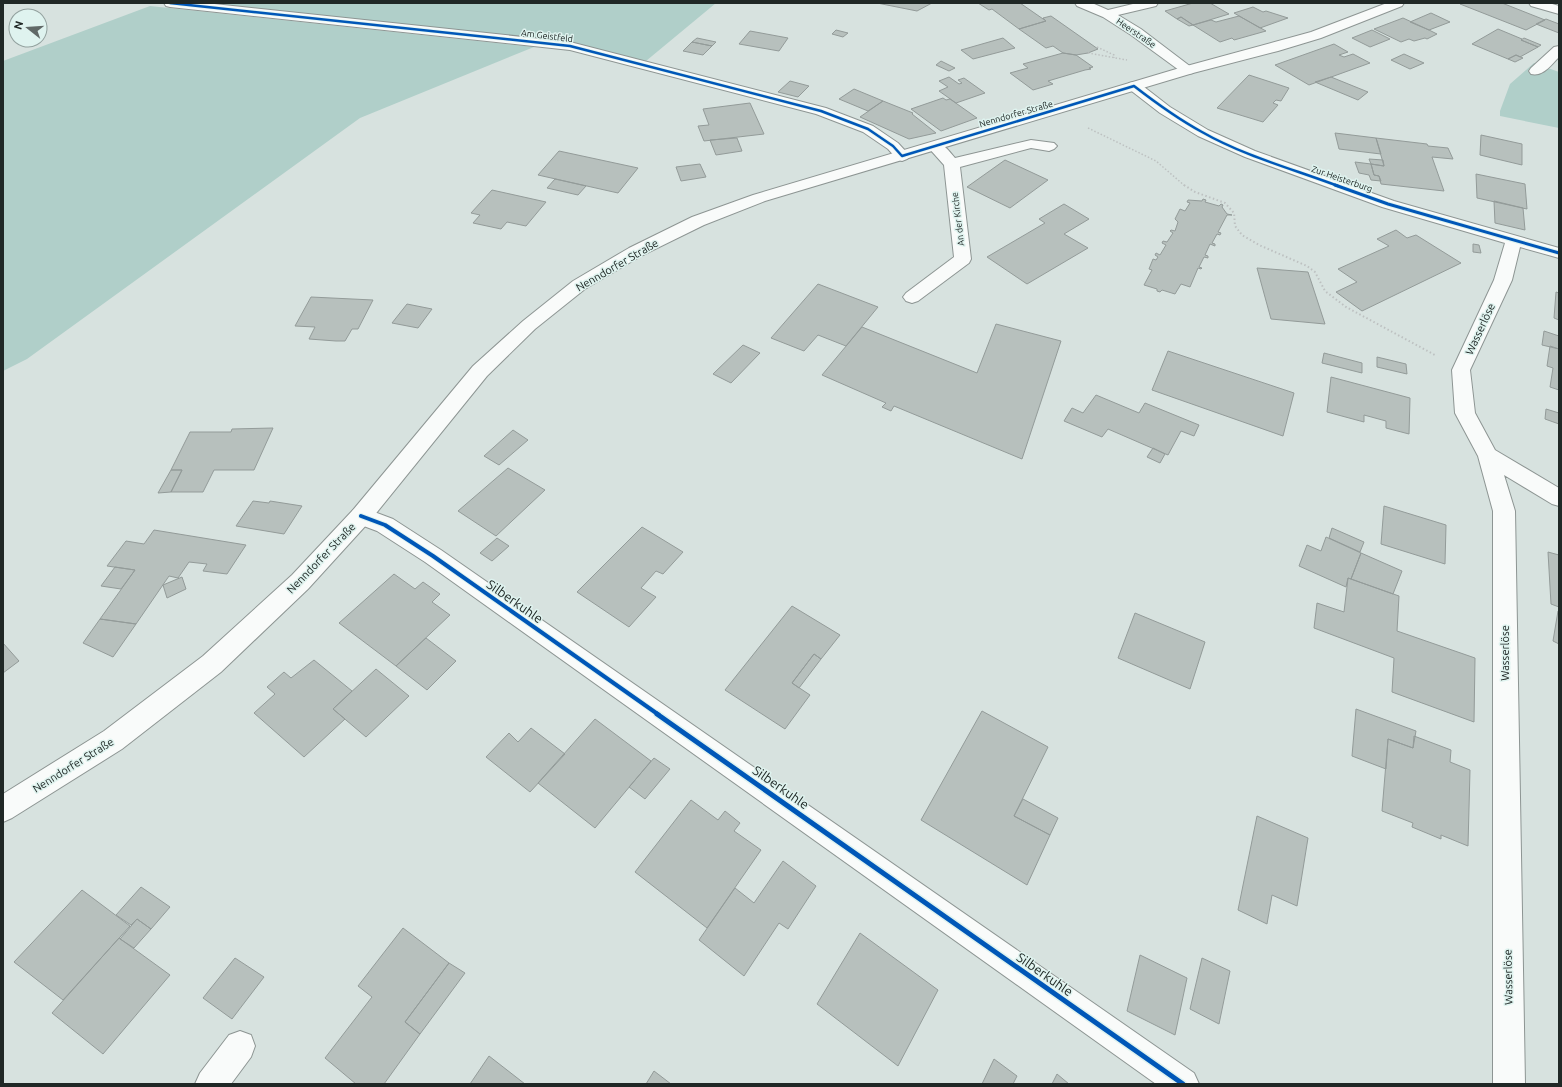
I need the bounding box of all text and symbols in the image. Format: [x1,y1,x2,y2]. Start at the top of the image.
north arrow [8,8,48,48]
street label: Heerstraße [1114,16,1158,50]
text: N [11,19,25,31]
street label: Am Geistfeld [520,28,574,44]
street label: Nenndorfer Straße [978,99,1054,129]
street label: Zur Heisterburg [1310,164,1374,194]
street label: An der Kirche [950,191,966,247]
street label: Nenndorfer Straße [574,237,660,293]
street label: Wasserlöse [1463,301,1497,357]
street label: Nenndorfer Straße [284,520,358,596]
street label: Silberkuhle [484,577,546,625]
street label: Wasserlöse [1499,625,1511,681]
street label: Nenndorfer Straße [30,735,116,795]
street label: Silberkuhle [750,763,812,811]
street label: Wasserlöse [1502,949,1514,1005]
street label: Silberkuhle [1014,950,1076,998]

